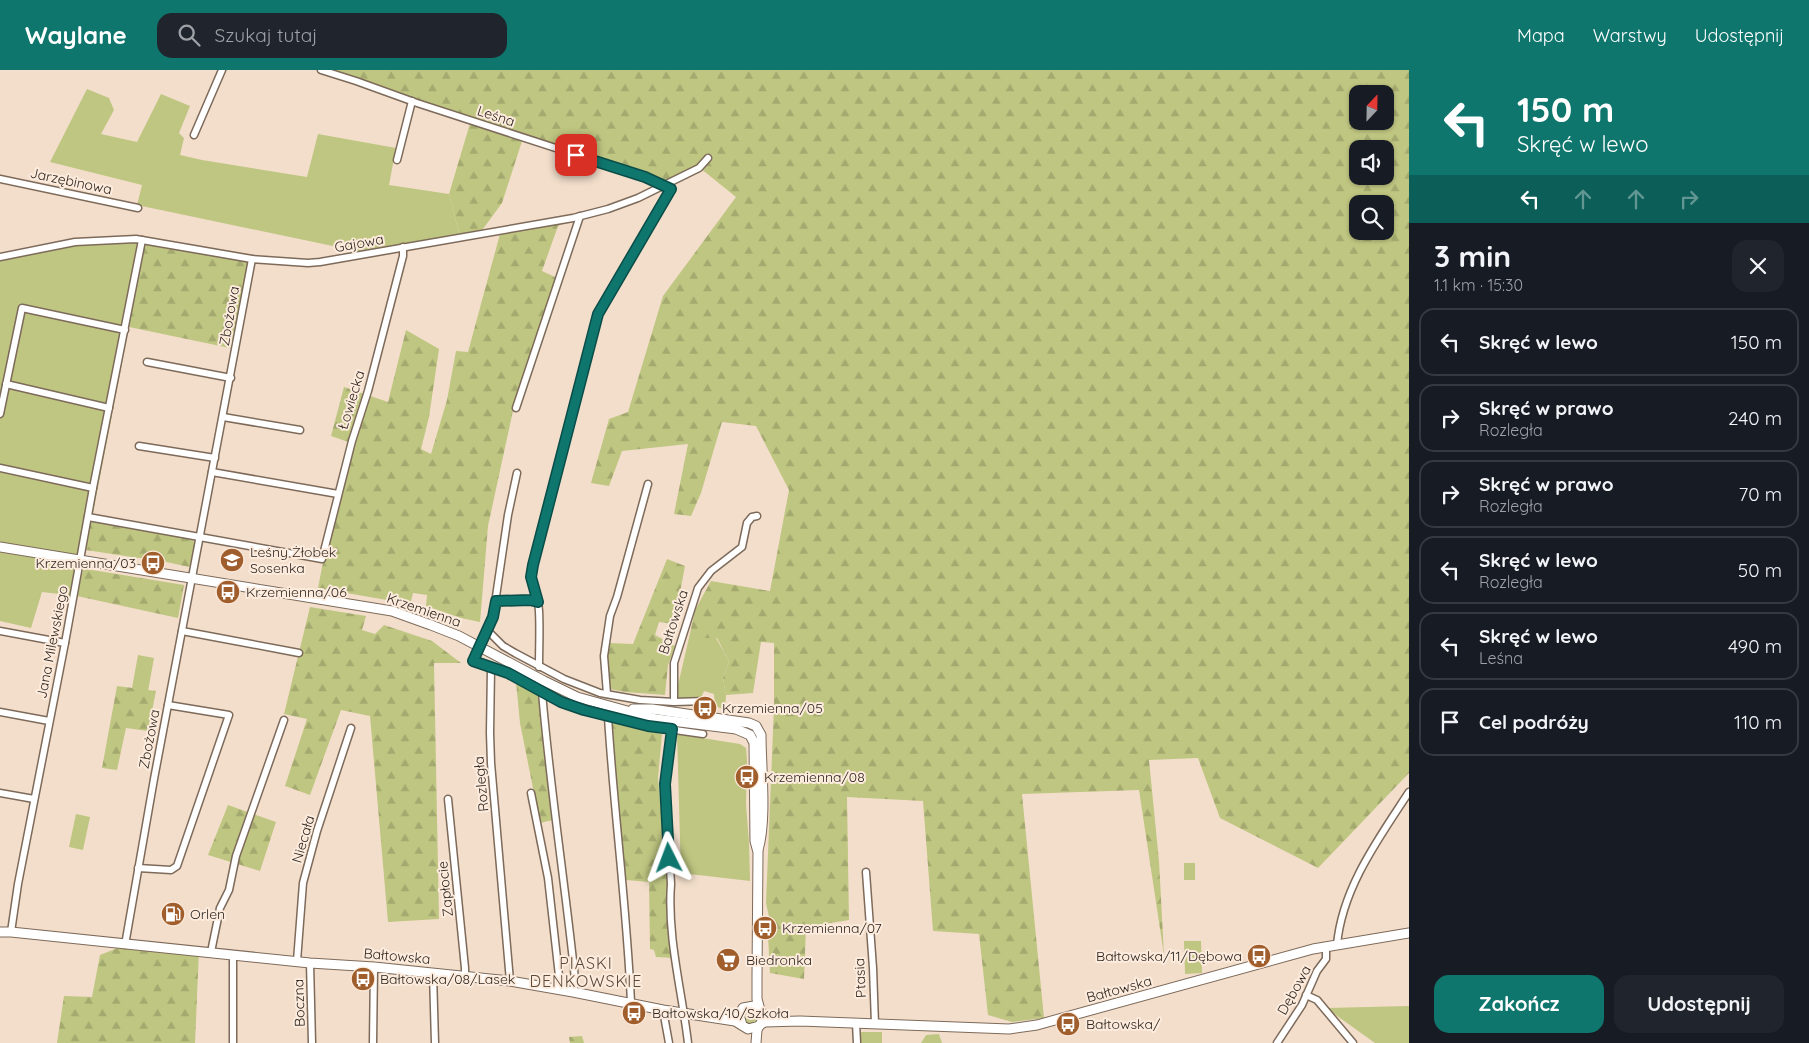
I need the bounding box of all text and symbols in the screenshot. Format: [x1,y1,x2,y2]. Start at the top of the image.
search box [157,13,507,58]
text: Waylane [25,20,127,50]
icon: search [175,21,203,49]
text: Szukaj tutaj [215,23,317,47]
text: Mapa [1517,24,1565,47]
text: Warstwy [1593,24,1667,47]
text: Udostępnij [1695,24,1784,47]
north arrow [1349,85,1394,130]
map controls [1349,85,1394,240]
text: 150 m [1517,87,1614,131]
icon: left [1434,90,1499,155]
street label: Leśna [475,101,517,131]
text: Skręć w lewo [1517,130,1649,158]
pin [555,134,597,176]
button: sound [1349,140,1394,185]
icon: arrive [562,141,590,169]
street label: Jarzębinowa [28,164,114,198]
icon: left [1516,185,1544,213]
icon: ahead [1569,185,1597,213]
icon: ahead [1622,185,1650,213]
icon: right [1675,185,1703,213]
button: search [1349,195,1394,240]
street label: Gajowa [333,230,385,256]
text: 3 min [1434,237,1511,275]
button: close [1732,240,1784,292]
text: 1.1 km · 15:30 [1434,275,1523,295]
street label: Zbożowa [215,285,243,347]
icon: left [1436,328,1464,356]
text: Skręć w lewo [1479,330,1598,354]
text: 150 m [1731,330,1782,354]
street label: Łowiecka [333,368,369,432]
text: Skręć w prawo [1479,396,1614,420]
icon: right [1436,404,1464,432]
text: 240 m [1728,406,1782,430]
text: Rozległa [1479,420,1543,440]
text: Skręć w prawo [1479,472,1614,496]
icon: right [1436,480,1464,508]
text: 70 m [1738,482,1782,506]
text: Rozległa [1479,496,1543,516]
place label: Leśny Żłobek Sosenka [250,543,336,577]
school or university icon: Leśny Żłobek Sosenka [219,547,245,573]
text: Skręć w lewo [1479,548,1598,572]
bus stop icon: Krzemienna/03 [140,550,166,576]
place label: Krzemienna/03 [35,554,136,572]
icon: left [1436,556,1464,584]
text: 50 m [1738,558,1782,582]
text: Rozległa [1479,572,1543,592]
bus stop icon: Krzemienna/06 [215,579,241,605]
place label: Krzemienna/06 [246,583,347,601]
street label: Jana Milewskiego [32,584,72,700]
street label: Bałtowska [654,587,692,657]
street label: Krzemienna [384,589,464,631]
text: Skręć w lewo [1479,624,1598,648]
icon: left [1436,632,1464,660]
text: 490 m [1728,634,1782,658]
text: Leśna [1479,648,1523,668]
bus stop icon: Krzemienna/05 [692,695,718,721]
place label: Krzemienna/05 [722,699,823,717]
street label: Zbożowa [134,708,164,770]
icon: arrive [1436,708,1464,736]
text: Cel podróży [1479,710,1589,734]
text: 110 m [1734,710,1782,734]
street label: Rozległa [470,755,492,813]
bus stop icon: Krzemienna/08 [734,764,760,790]
place label: Krzemienna/08 [764,768,865,786]
street label: Niecała [288,813,318,865]
position arrow [642,831,694,883]
street label: Zapłocie [433,860,457,918]
fuel station icon: Orlen [160,901,186,927]
place label: Orlen [190,905,225,923]
bus stop icon: Krzemienna/07 [752,915,778,941]
place label: Krzemienna/07 [782,919,882,937]
bus stop icon: Bałtowska/11/Dębowa [1246,943,1272,969]
street label: Bałtowska [363,944,431,968]
supermarket icon: Biedronka [715,947,741,973]
place label: Bałtowska/11/Dębowa [1096,947,1242,965]
place label: Biedronka [746,951,812,969]
district label: PIASKI DENKOWSKIE [530,953,642,991]
street label: Ptasia [850,958,870,998]
street label: Dębowa [1273,962,1315,1018]
bus stop icon: Bałtowska/08/Lasek [350,966,376,992]
place label: Bałtowska/08/Lasek [380,970,515,988]
street label: Bałtowska [1084,972,1154,1006]
button: Zakończ [1434,975,1604,1033]
button: Udostępnij [1614,975,1784,1033]
street label: Boczna [289,979,309,1027]
bus stop icon: Bałtowska/10/Szkoła [621,1000,647,1026]
place label: Bałtowska/10/Szkoła [652,1004,789,1022]
bus stop icon: Bałtowska/ [1055,1011,1081,1037]
place label: Bałtowska/ [1086,1015,1161,1033]

